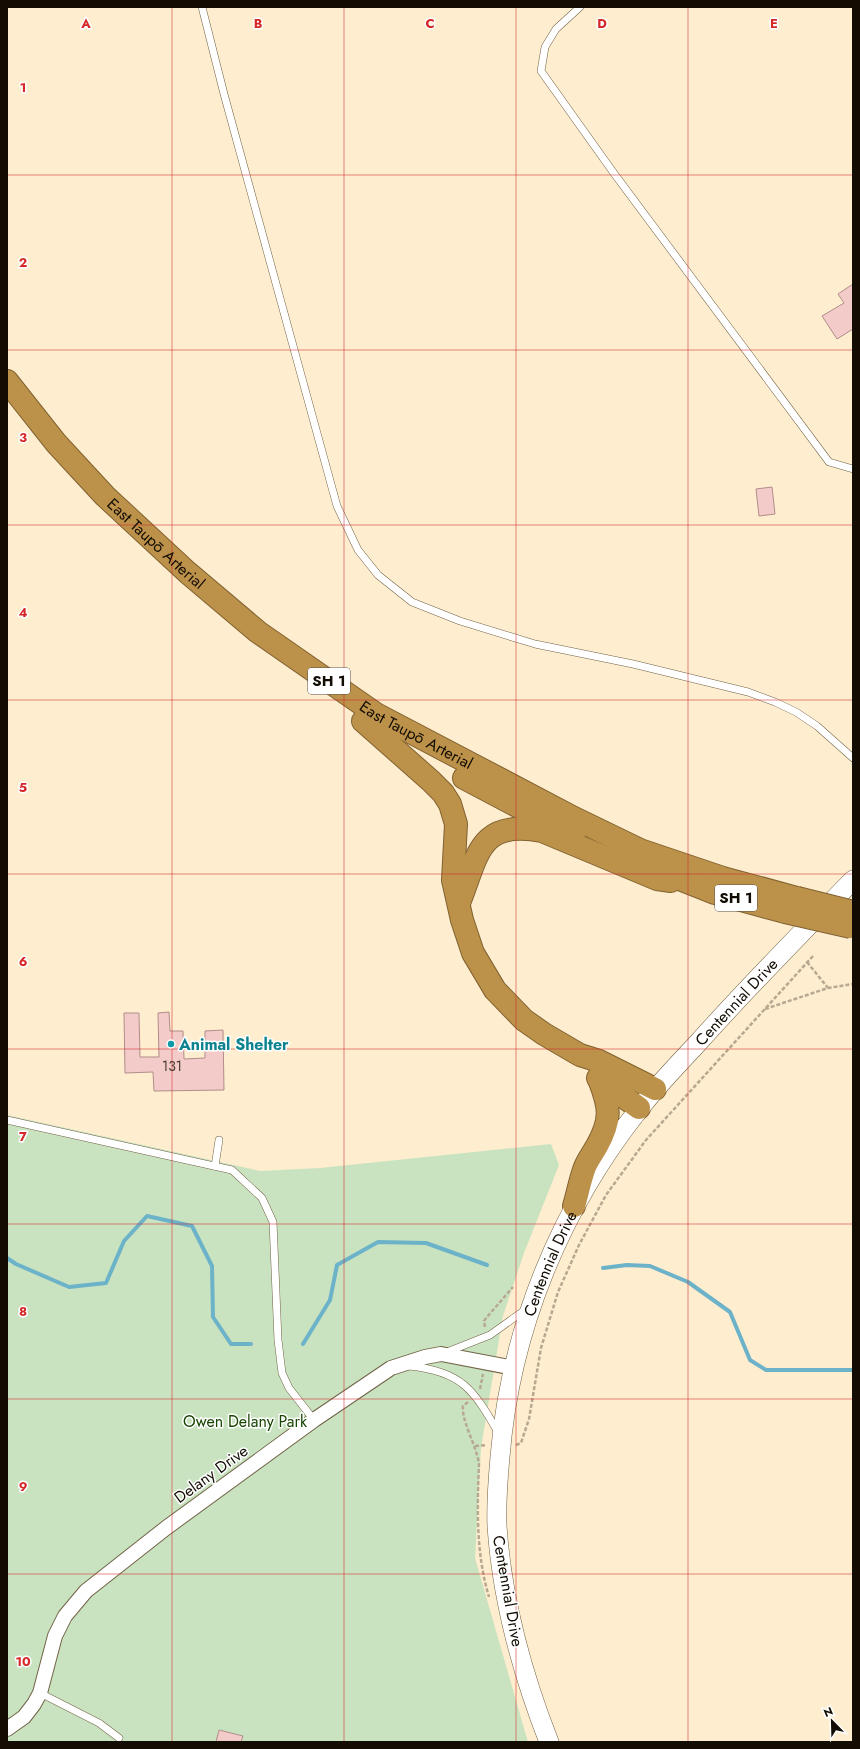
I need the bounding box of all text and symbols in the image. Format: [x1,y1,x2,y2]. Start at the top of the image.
text: A [80,14,91,33]
text: B [254,14,263,33]
text: C [425,14,435,33]
text: D [597,14,607,33]
text: E [770,14,778,33]
text: 1 [20,78,26,97]
text: 2 [19,253,27,272]
text: 3 [19,428,27,447]
street label: East Taupō Arterial [102,492,210,594]
text: 4 [18,603,28,622]
road number: SH 1 [308,668,350,694]
street label: East Taupō Arterial [355,695,477,774]
text: 5 [19,778,27,797]
road number: SH 1 [715,885,757,911]
text: 6 [19,952,28,971]
street label: Centennial Drive [689,953,783,1051]
place label: Animal Shelter [178,1033,289,1056]
marker: Animal Shelter [166,1039,176,1049]
house number: 131 [162,1056,182,1076]
text: 7 [19,1127,27,1146]
street label: Centennial Drive [517,1207,582,1319]
text: 8 [19,1302,27,1321]
park label: Owen Delany Park [183,1410,308,1433]
street label: Delany Drive [169,1439,253,1509]
text: 9 [19,1477,28,1496]
street label: Centennial Drive [487,1534,529,1648]
text: 10 [15,1652,31,1671]
north arrow [812,1701,852,1741]
text: N [821,1703,835,1721]

